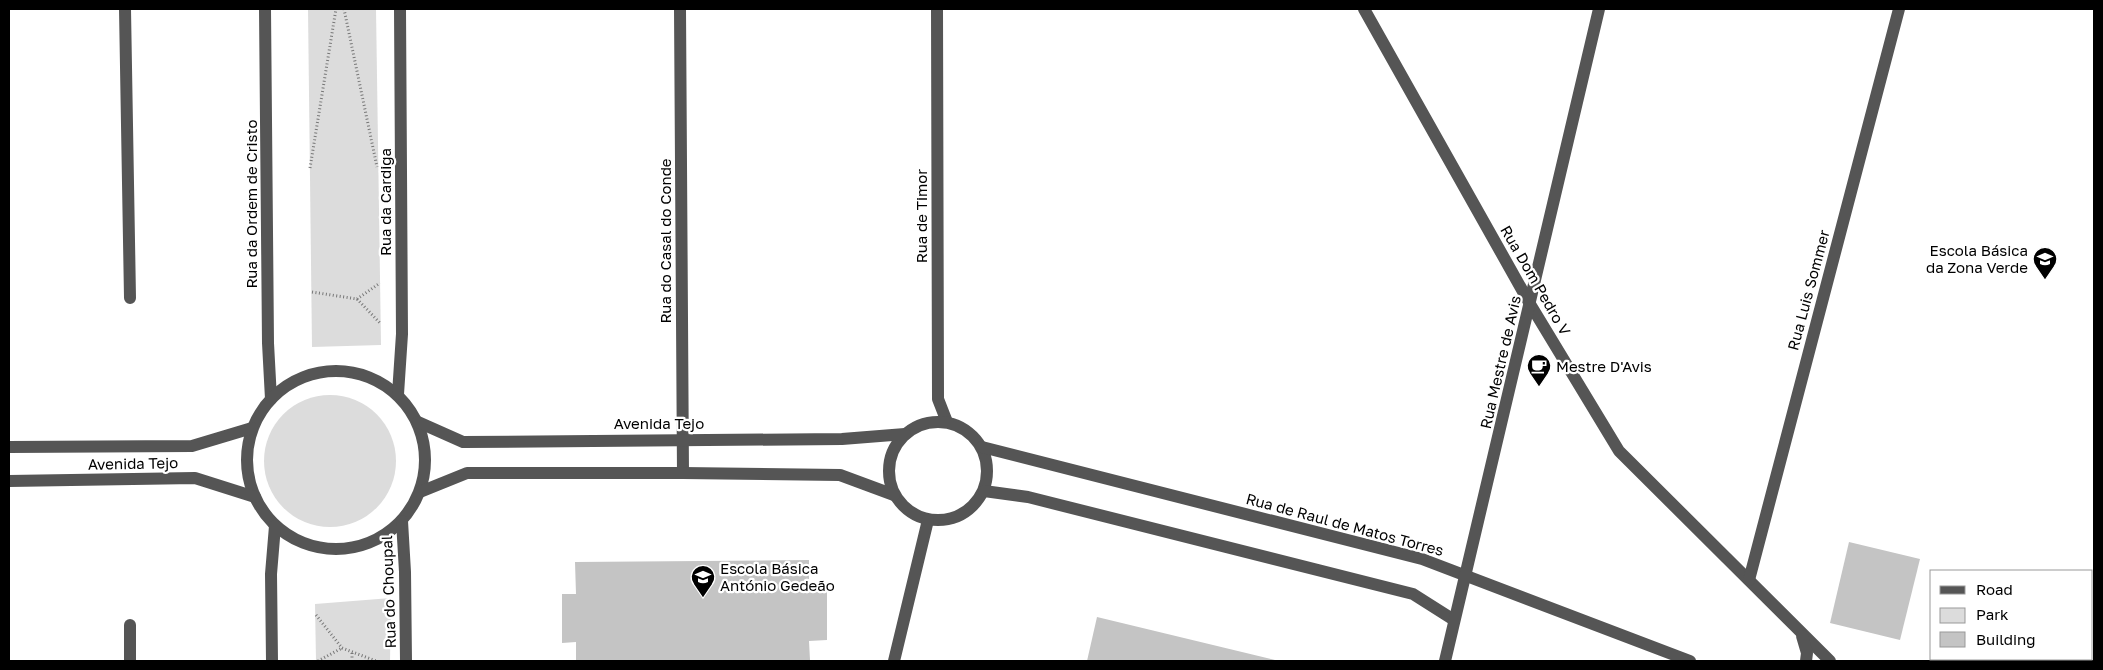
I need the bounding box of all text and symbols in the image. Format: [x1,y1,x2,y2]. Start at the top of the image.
street label: Rua da Ordem de Cristo [242,119,260,289]
street label: Rua da Cardiga [376,148,394,256]
street label: Rua do Casal do Conde [656,158,674,324]
street label: Rua de Timor [912,169,930,263]
street label: Rua Dom Pedro V [1497,222,1575,338]
street label: Rua Luis Sommer [1783,228,1833,352]
place label: Escola Básica da Zona Verde [1926,241,2028,276]
school or university icon: Escola Básica da Zona Verde [2032,246,2058,280]
street label: Rua Mestre de Avis [1476,294,1524,430]
cafe icon: Mestre D'Avis [1526,353,1552,387]
place label: Mestre D'Avis [1556,357,1652,375]
street label: Avenida Tejo [614,414,704,432]
street label: Avenida Tejo [88,453,178,473]
street label: Rua de Raul de Matos Torres [1244,489,1446,559]
street label: Rua do Choupal [377,535,399,649]
place label: Escola Básica António Gedeão [720,559,835,594]
school or university icon: Escola Básica António Gedeão [690,564,716,598]
legend [1930,570,2093,660]
text: Road [1976,580,2013,598]
text: Park [1976,605,2009,623]
text: Building [1976,630,2036,648]

